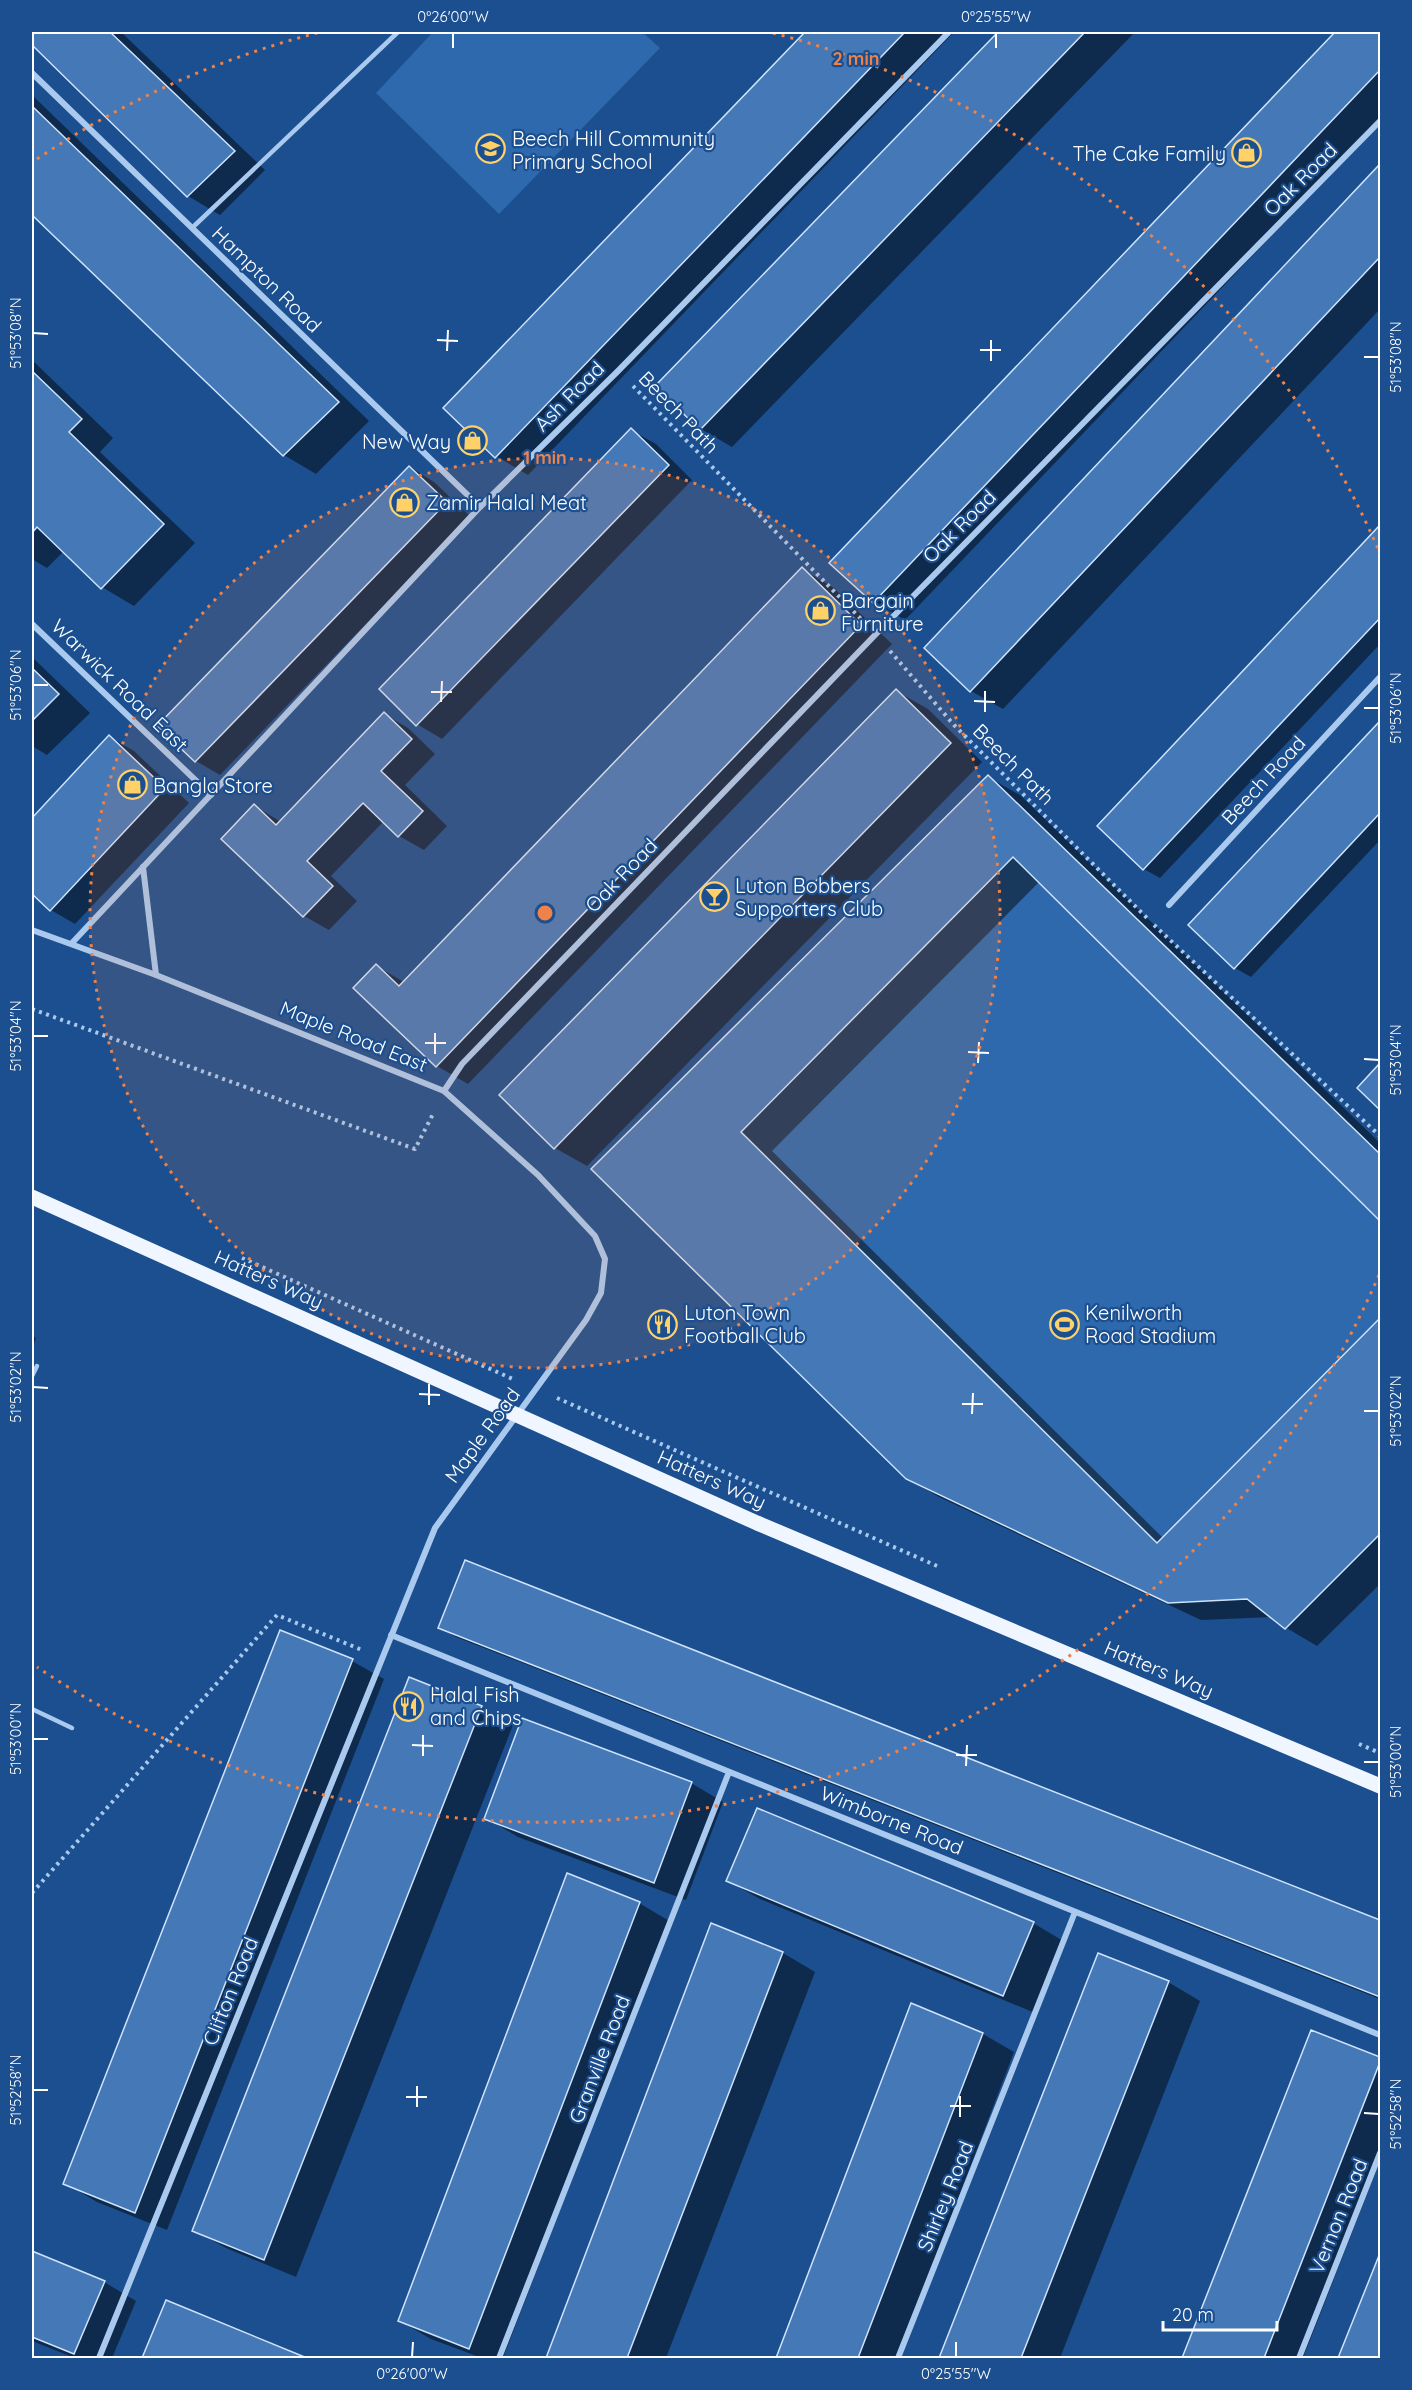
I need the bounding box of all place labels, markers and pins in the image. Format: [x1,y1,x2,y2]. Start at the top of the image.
place label: Beech Hill Community Primary School [512,126,715,174]
school or university icon: Beech Hill Community Primary School [475,133,507,165]
shop icon: The Cake Family [1231,137,1263,169]
place label: The Cake Family [1072,141,1226,166]
shop icon: New Way [456,425,488,457]
place label: New Way [362,429,451,454]
shop icon: Zamir Halal Meat [389,486,421,518]
place label: Zamir Halal Meat [426,490,587,515]
place label: Bargain Furniture [841,588,924,636]
shop icon: Bargain Furniture [804,595,836,627]
shop icon: Bangla Store [116,769,148,801]
place label: Bangla Store [153,773,273,798]
place label: Luton Bobbers Supporters Club [735,873,883,921]
bar icon: Luton Bobbers Supporters Club [698,880,730,912]
centre of rings [535,903,555,923]
place label: Luton Town Football Club [684,1300,806,1348]
place label: Kenilworth Road Stadium [1085,1300,1216,1348]
restaurant icon: Luton Town Football Club [647,1308,679,1340]
sports icon: Kenilworth Road Stadium [1048,1308,1080,1340]
place label: Halal Fish and Chips [430,1682,521,1730]
restaurant icon: Halal Fish and Chips [393,1690,425,1722]

